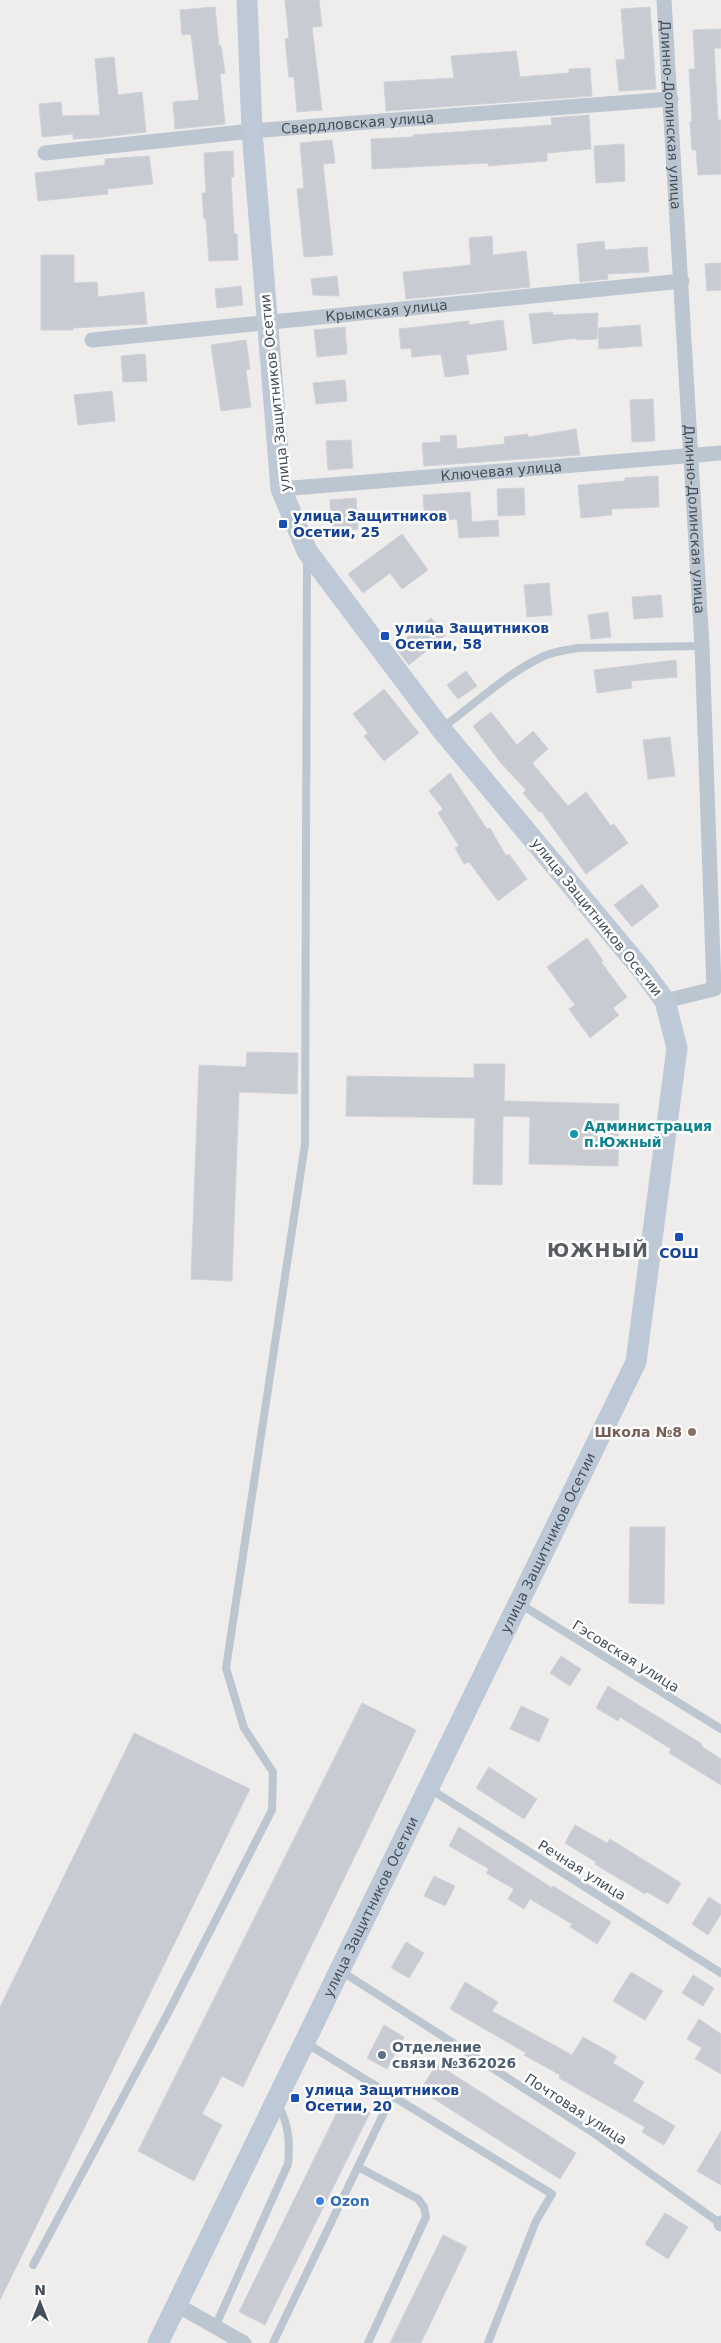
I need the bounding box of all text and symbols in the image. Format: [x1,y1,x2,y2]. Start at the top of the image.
street label: Длинно-Долинская улица [657,20,684,210]
street label: Свердловская улица [281,109,434,137]
street label: улица Защитников Осетии [257,293,293,493]
street label: Крымская улица [325,296,448,325]
street label: Длинно-Долинская улица [681,424,708,614]
street label: Ключевая улица [440,458,563,484]
place label: улица Защитников Осетии, 25 [293,508,447,540]
marker: улица Защитников Осетии, 25 [277,518,289,530]
place label: улица Защитников Осетии, 58 [395,620,549,652]
marker: улица Защитников Осетии, 58 [379,630,391,642]
street label: улица Защитников Осетии [528,835,666,999]
place label: Администрация п.Южный [584,1118,712,1150]
marker: Администрация п.Южный [568,1128,580,1140]
marker: СОШ [673,1231,685,1243]
district label: ЮЖНЫЙ [547,1239,649,1261]
place label: СОШ [659,1245,699,1261]
place label: Школа №8 [594,1424,682,1440]
marker: Школа №8 [686,1426,698,1438]
street label: улица Защитников Осетии [497,1450,599,1636]
street label: Гэсовская улица [570,1617,682,1695]
street label: улица Защитников Осетии [320,1814,421,2000]
street label: Речная улица [535,1837,629,1903]
place label: Отделение связи №362026 [392,2039,516,2071]
marker: Отделение связи №362026 [376,2049,388,2061]
street label: Почтовая улица [522,2070,630,2148]
place label: улица Защитников Осетии, 20 [305,2082,459,2114]
marker: улица Защитников Осетии, 20 [289,2092,301,2104]
place label: Ozon [330,2193,370,2209]
marker: Ozon [314,2195,326,2207]
north arrow [15,2278,65,2328]
text: N [34,2282,46,2298]

